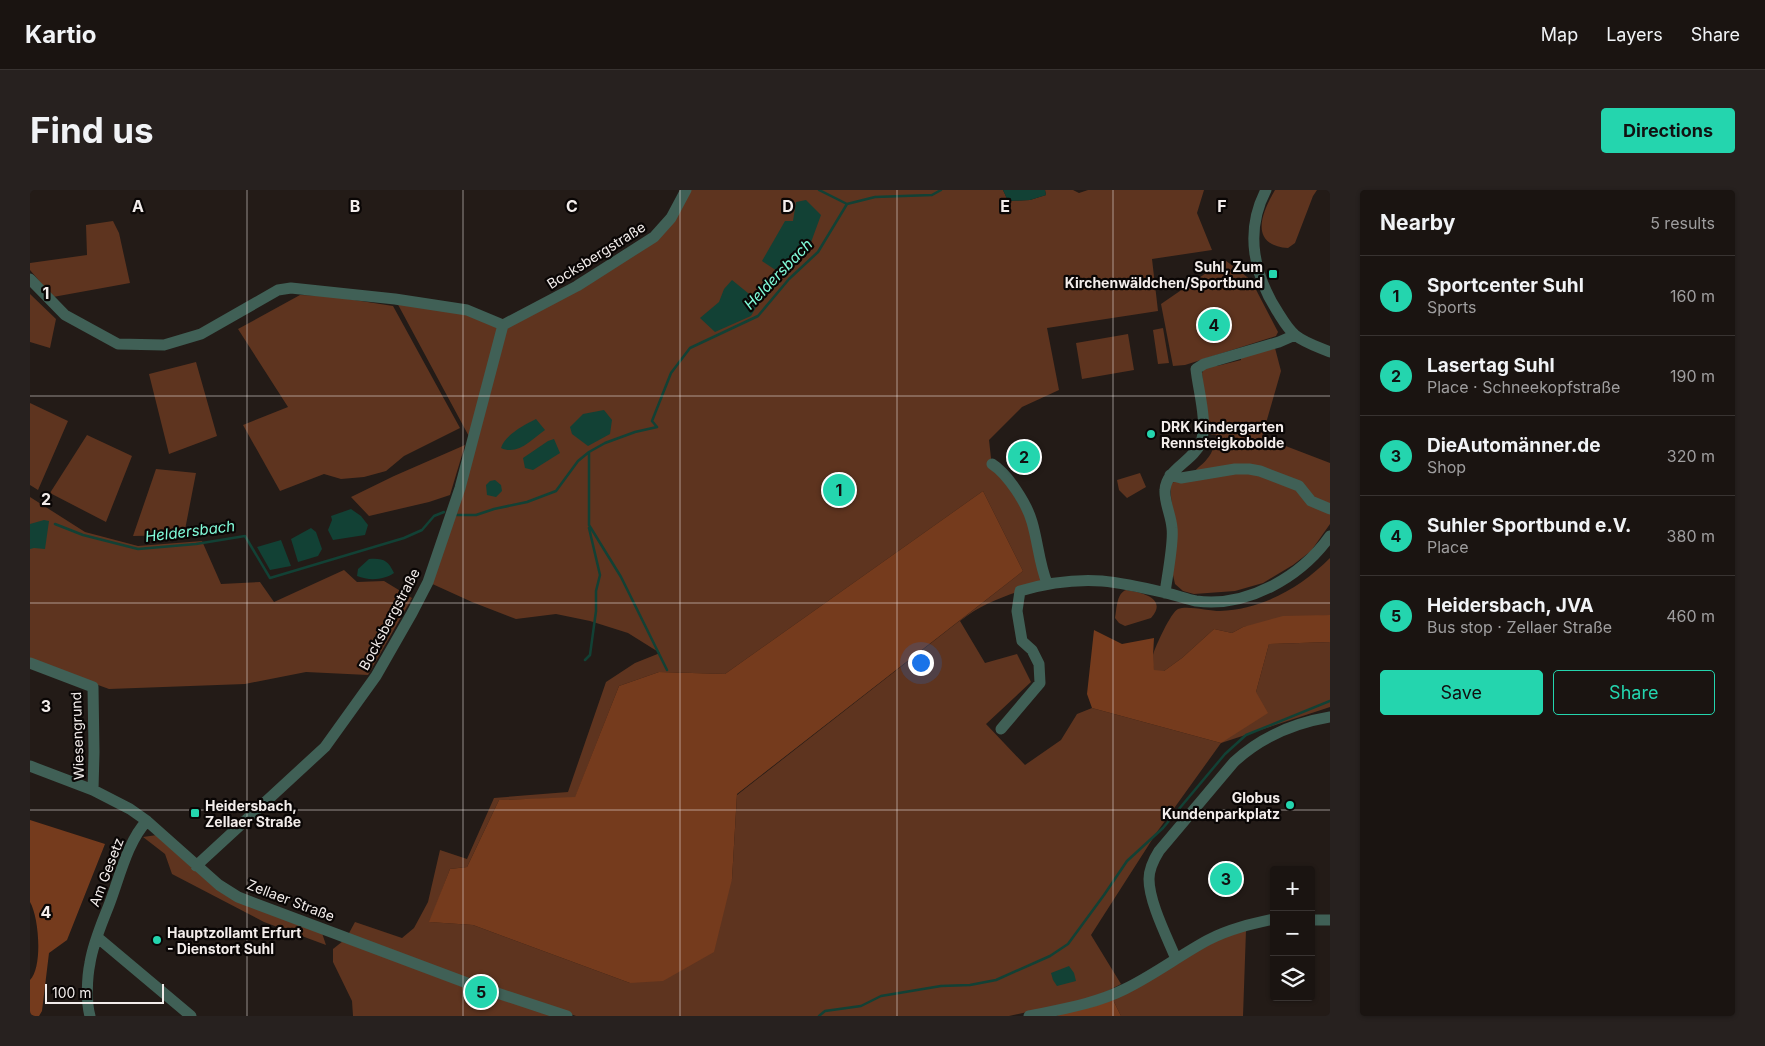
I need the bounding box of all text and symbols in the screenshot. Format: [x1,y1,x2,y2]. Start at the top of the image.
text: Kartio [25,20,96,49]
text: Map [1541,24,1578,45]
text: Layers [1606,24,1663,45]
text: Share [1691,24,1740,45]
button: Directions [1601,108,1735,153]
text: Find us [30,109,154,151]
text: A [132,196,144,216]
text: B [350,196,360,216]
text: C [566,196,578,216]
text: D [782,196,794,216]
text: E [1000,196,1010,216]
text: F [1217,196,1227,216]
text: Nearby [1380,210,1455,235]
text: 5 results [1650,213,1715,233]
street label: Bocksbergstraße [544,218,648,292]
water label: Heldersbach [740,235,816,313]
place label: Suhl, Zum Kirchenwäldchen/Sportbund [1065,258,1263,291]
marker: Suhl, Zum Kirchenwäldchen/Sportbund [1267,268,1279,280]
text: Sportcenter Suhl [1427,274,1584,297]
text: 1 [43,283,49,303]
text: 1 [1393,286,1399,306]
text: 160 m [1670,286,1715,306]
text: Sports [1427,297,1476,317]
pin: 4 [1198,306,1230,344]
text: Lasertag Suhl [1427,354,1555,377]
text: 2 [1391,366,1401,386]
text: 190 m [1670,366,1715,386]
text: Place · Schneekopfstraße [1427,377,1620,397]
place label: DRK Kindergarten Rennsteigkobolde [1161,418,1284,451]
marker: DRK Kindergarten Rennsteigkobolde [1145,428,1157,440]
text: DieAutomänner.de [1427,434,1601,457]
pin: 2 [1008,438,1040,476]
text: 3 [1391,446,1401,466]
text: 320 m [1667,446,1715,466]
text: Shop [1427,457,1466,477]
pin: 1 [823,471,855,509]
text: 2 [41,489,51,509]
text: Suhler Sportbund e.V. [1427,514,1631,537]
water label: Heldersbach [144,516,236,546]
text: 4 [1391,526,1401,546]
text: 380 m [1667,526,1715,546]
text: Place [1427,537,1469,557]
street label: Bocksbergstraße [355,565,423,673]
text: Heidersbach, JVA [1427,594,1594,617]
text: 5 [1391,606,1401,626]
text: 460 m [1666,606,1715,626]
text: Bus stop · Zellaer Straße [1427,617,1612,637]
your location [908,650,934,676]
button: Save [1380,670,1543,715]
button: Share [1553,670,1715,715]
street label: Wiesengrund [67,692,87,780]
text: 3 [41,696,51,716]
place label: Globus Kundenparkplatz [1162,789,1280,822]
place label: Heidersbach, Zellaer Straße [205,797,301,830]
marker: Globus Kundenparkplatz [1284,799,1296,811]
marker: Heidersbach, Zellaer Straße [189,807,201,819]
street label: Am Gesetz [85,835,127,909]
pin: 3 [1210,860,1242,898]
map controls [1270,866,1315,1001]
button: + [1270,866,1315,911]
street label: Zellaer Straße [245,875,337,925]
text: 4 [41,902,52,922]
button: − [1270,911,1315,956]
place label: Hauptzollamt Erfurt - Dienstort Suhl [167,924,301,957]
marker: Hauptzollamt Erfurt - Dienstort Suhl [151,934,163,946]
button: layers [1270,956,1315,1001]
pin: 5 [465,973,497,1011]
scale bar [45,981,164,1004]
text: 100 m [52,984,92,1001]

